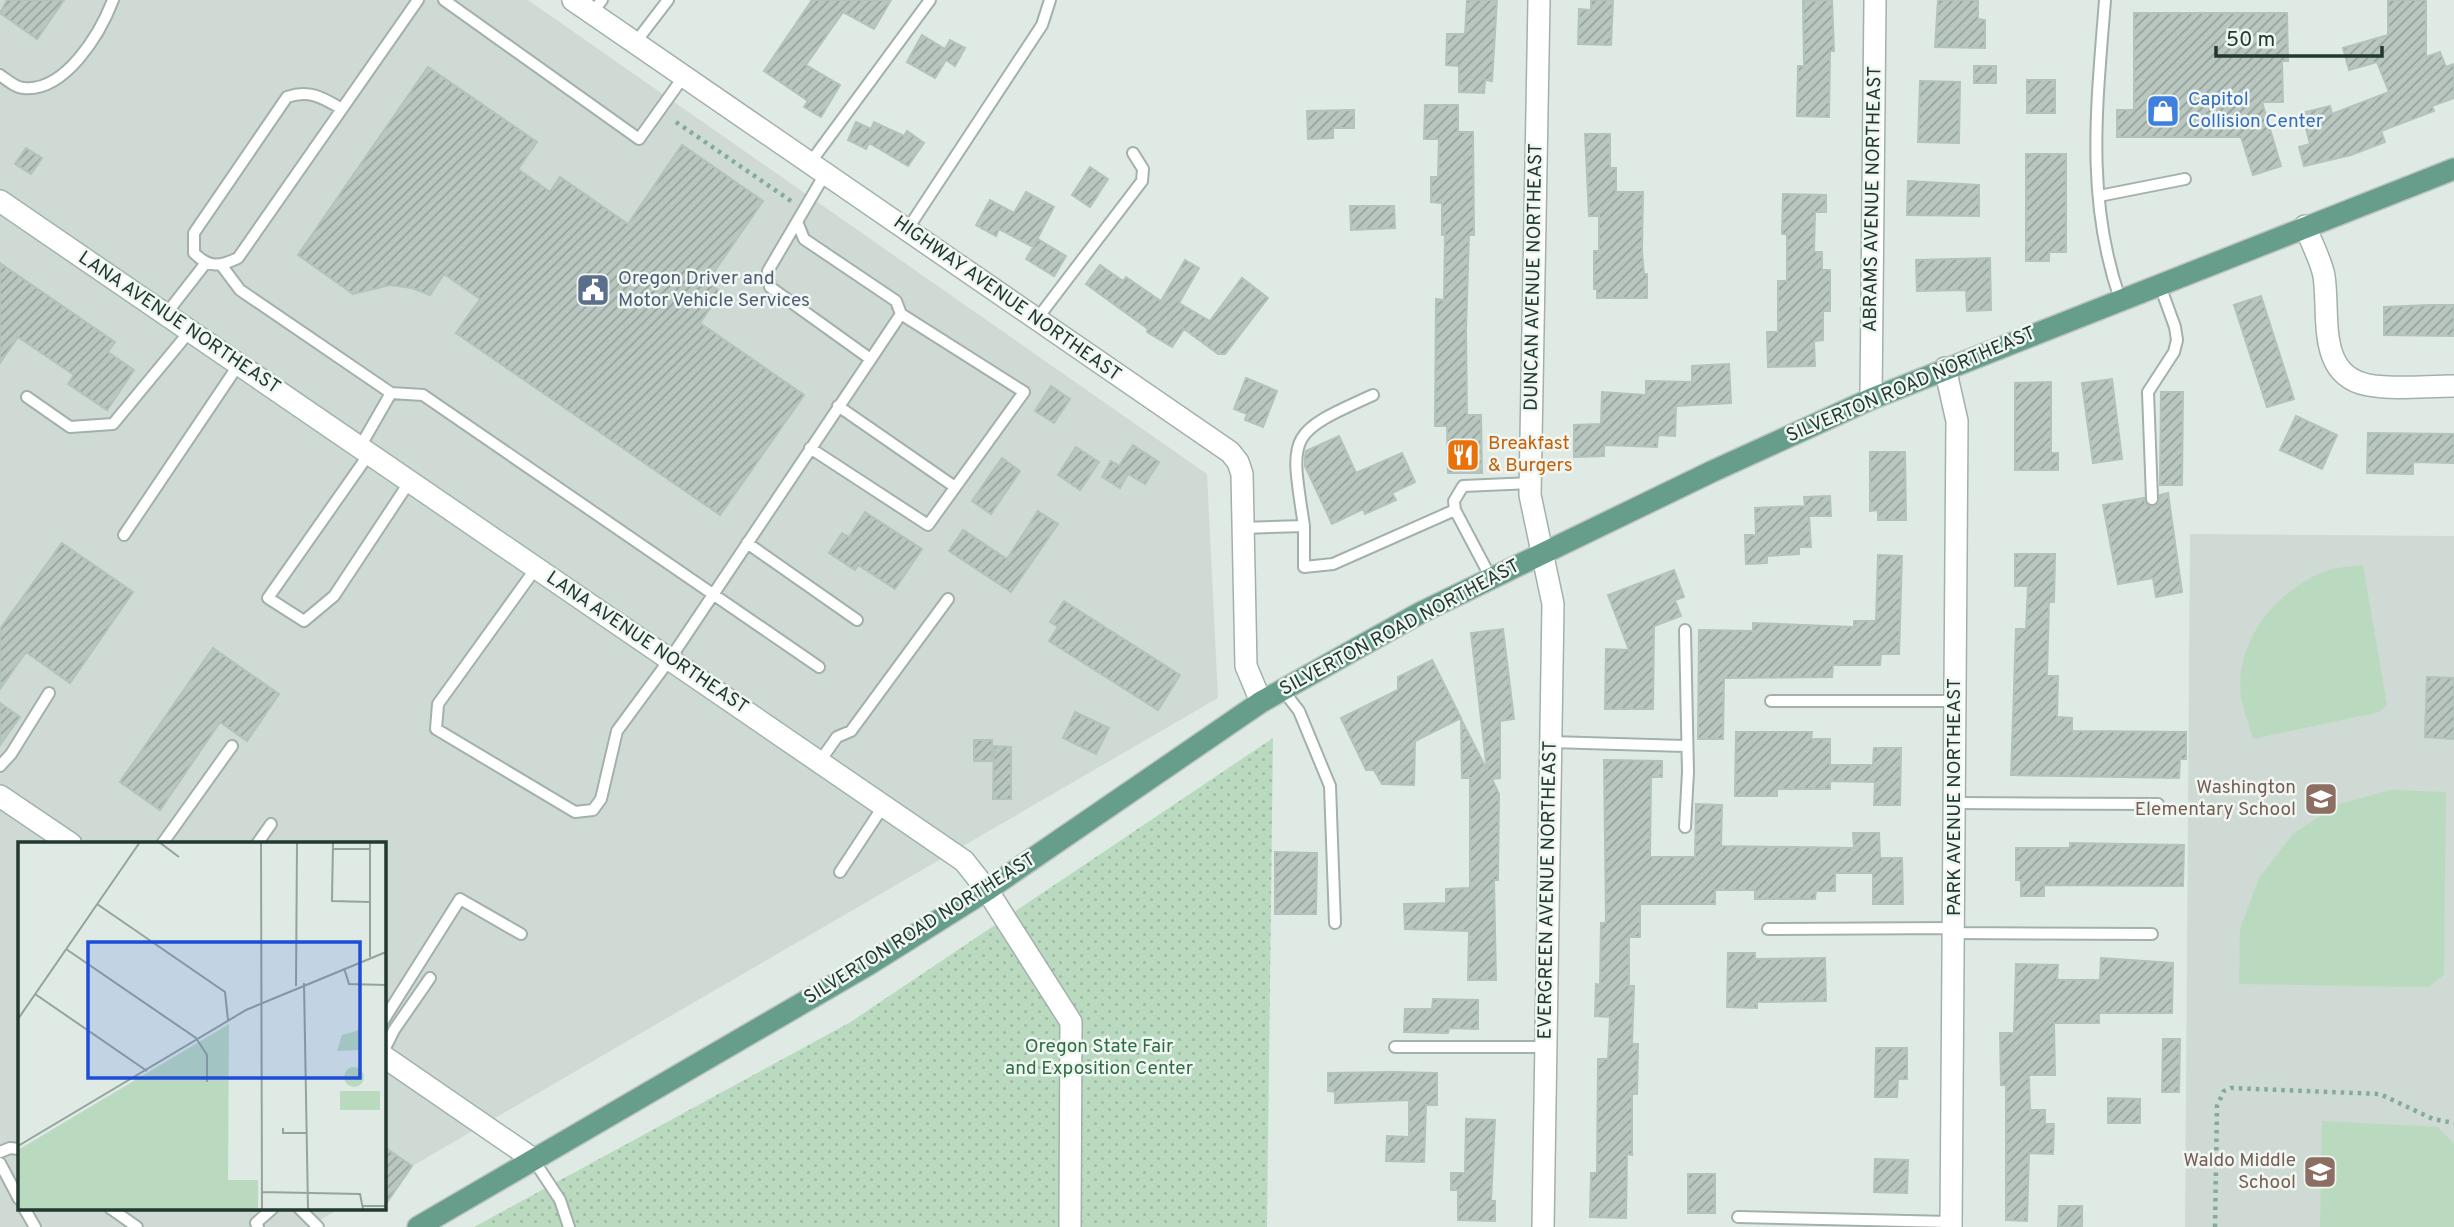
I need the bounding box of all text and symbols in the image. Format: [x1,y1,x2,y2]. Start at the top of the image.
scale bar [2216,14,2382,58]
text: 50 m [2226,27,2275,54]
street label: ABRAMS AVENUE NORTHEAST [1859,66,1887,332]
place label: Capitol Collision Center [2188,88,2324,134]
shop icon: Capitol Collision Center [2144,92,2182,130]
street label: DUNCAN AVENUE NORTHEAST [1520,143,1548,411]
street label: HIGHWAY AVENUE NORTHEAST [888,211,1126,387]
street label: LANA AVENUE NORTHEAST [73,246,285,400]
place label: Oregon Driver and Motor Vehicle Services [618,267,810,313]
public building icon: Oregon Driver and Motor Vehicle Services [574,271,612,309]
street label: SILVERTON ROAD NORTHEAST [1783,322,2039,448]
place label: Breakfast & Burgers [1488,432,1573,478]
restaurant icon: Breakfast & Burgers [1444,436,1482,474]
street label: SILVERTON ROAD NORTHEAST [1276,554,1524,702]
street label: LANA AVENUE NORTHEAST [541,566,753,720]
street label: PARK AVENUE NORTHEAST [1943,678,1967,916]
street label: EVERGREEN AVENUE NORTHEAST [1533,740,1563,1040]
place label: Washington Elementary School [2135,776,2296,822]
school or university icon: Washington Elementary School [2302,780,2340,818]
inset map [18,842,385,1210]
street label: SILVERTON ROAD NORTHEAST [800,848,1040,1010]
park label: Oregon State Fair and Exposition Center [1005,1035,1194,1081]
place label: Waldo Middle School [2183,1149,2296,1195]
school or university icon: Waldo Middle School [2301,1153,2339,1191]

